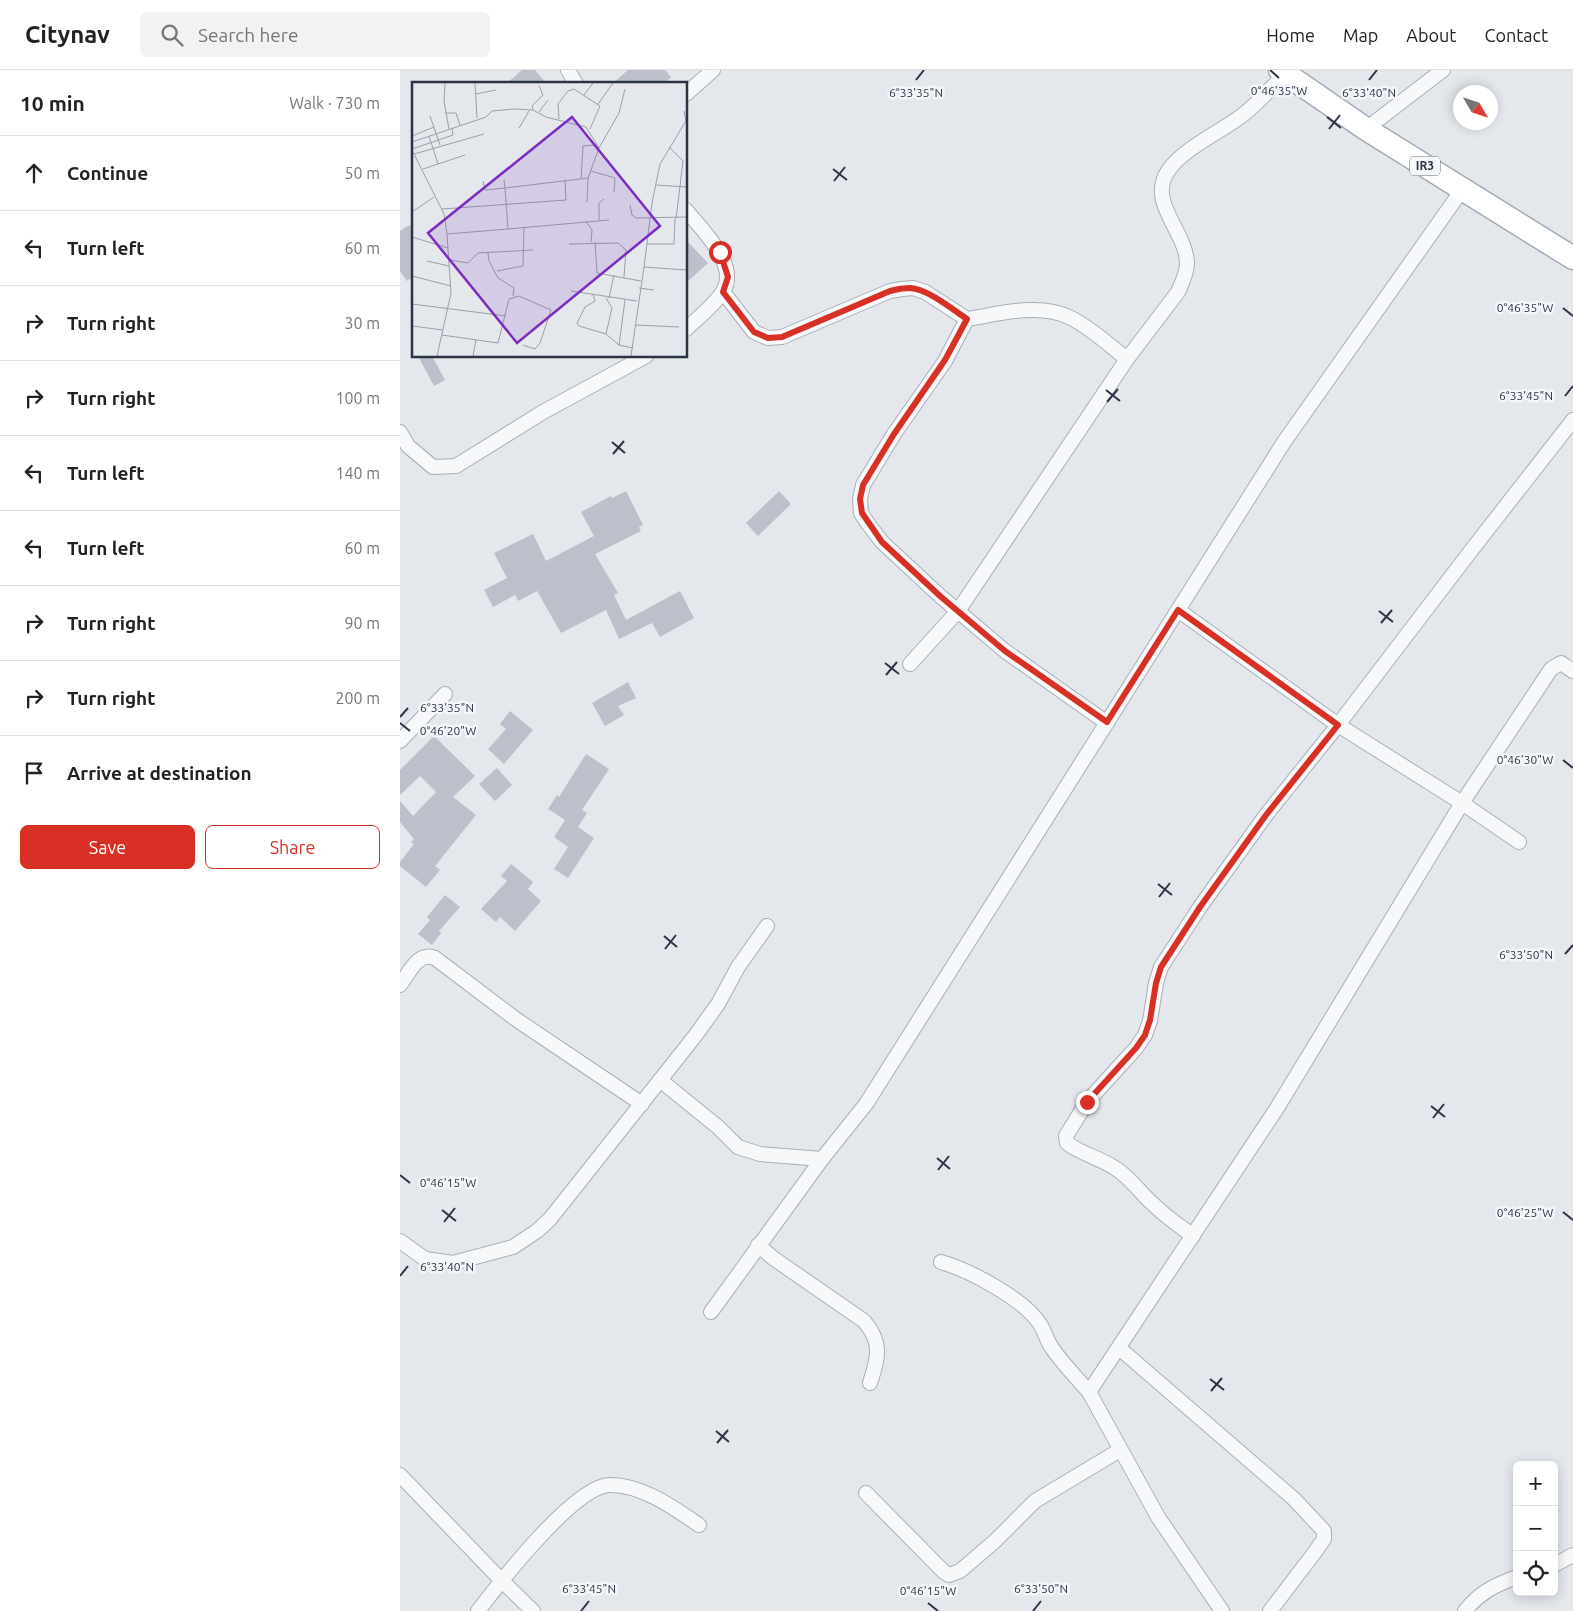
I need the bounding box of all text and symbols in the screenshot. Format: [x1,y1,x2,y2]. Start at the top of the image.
search box [140,12,490,57]
text: Citynav [25,21,110,48]
icon: search [158,21,186,49]
text: Search here [198,24,298,46]
text: Home [1266,25,1315,45]
text: Map [1343,25,1378,45]
text: About [1406,25,1456,45]
text: Contact [1484,25,1548,45]
inset map [412,82,688,358]
text: 0°46'35"W [1251,84,1307,97]
north arrow [1453,85,1498,130]
text: 6°33'35"N [889,86,943,99]
text: 6°33'40"N [1342,86,1396,99]
text: 10 min [20,91,85,115]
text: Walk · 730 m [289,94,380,112]
road number: IR3 [1410,156,1440,175]
icon: ahead [20,159,48,187]
text: Continue [67,162,148,184]
text: 50 m [344,164,380,182]
icon: left [20,234,48,262]
text: Turn left [67,237,145,259]
text: 60 m [344,239,380,257]
route start [709,241,732,264]
text: 0°46'35"W [1497,301,1553,314]
icon: right [20,309,48,337]
text: Turn right [67,312,155,334]
text: 30 m [344,314,380,332]
icon: right [20,384,48,412]
text: Turn right [67,387,155,409]
text: 100 m [335,389,380,407]
text: 6°33'45"N [1499,389,1553,402]
icon: left [20,459,48,487]
text: Turn left [67,462,145,484]
text: 140 m [335,464,380,482]
icon: left [20,534,48,562]
text: Turn left [67,537,145,559]
text: 60 m [344,539,380,557]
icon: right [20,609,48,637]
text: Turn right [67,612,155,634]
text: 90 m [344,614,380,632]
icon: right [20,684,48,712]
text: Turn right [67,687,155,709]
text: 200 m [335,689,380,707]
text: 6°33'35"N [420,701,474,714]
text: 0°46'20"W [420,724,476,737]
text: 0°46'30"W [1497,753,1553,766]
icon: arrive [20,759,48,787]
text: Arrive at destination [67,762,252,784]
button: Save [20,825,195,869]
button: Share [205,825,380,869]
text: 6°33'50"N [1499,948,1553,961]
route end [1076,1091,1099,1114]
text: 0°46'15"W [420,1176,476,1189]
text: 0°46'25"W [1497,1206,1553,1219]
text: 6°33'40"N [420,1260,474,1273]
map controls [1513,1461,1558,1596]
button: + [1513,1461,1558,1506]
button: − [1513,1506,1558,1551]
button: locate [1513,1551,1558,1596]
text: 6°33'45"N [562,1582,616,1595]
text: 6°33'50"N [1014,1582,1068,1595]
text: 0°46'15"W [900,1584,956,1597]

